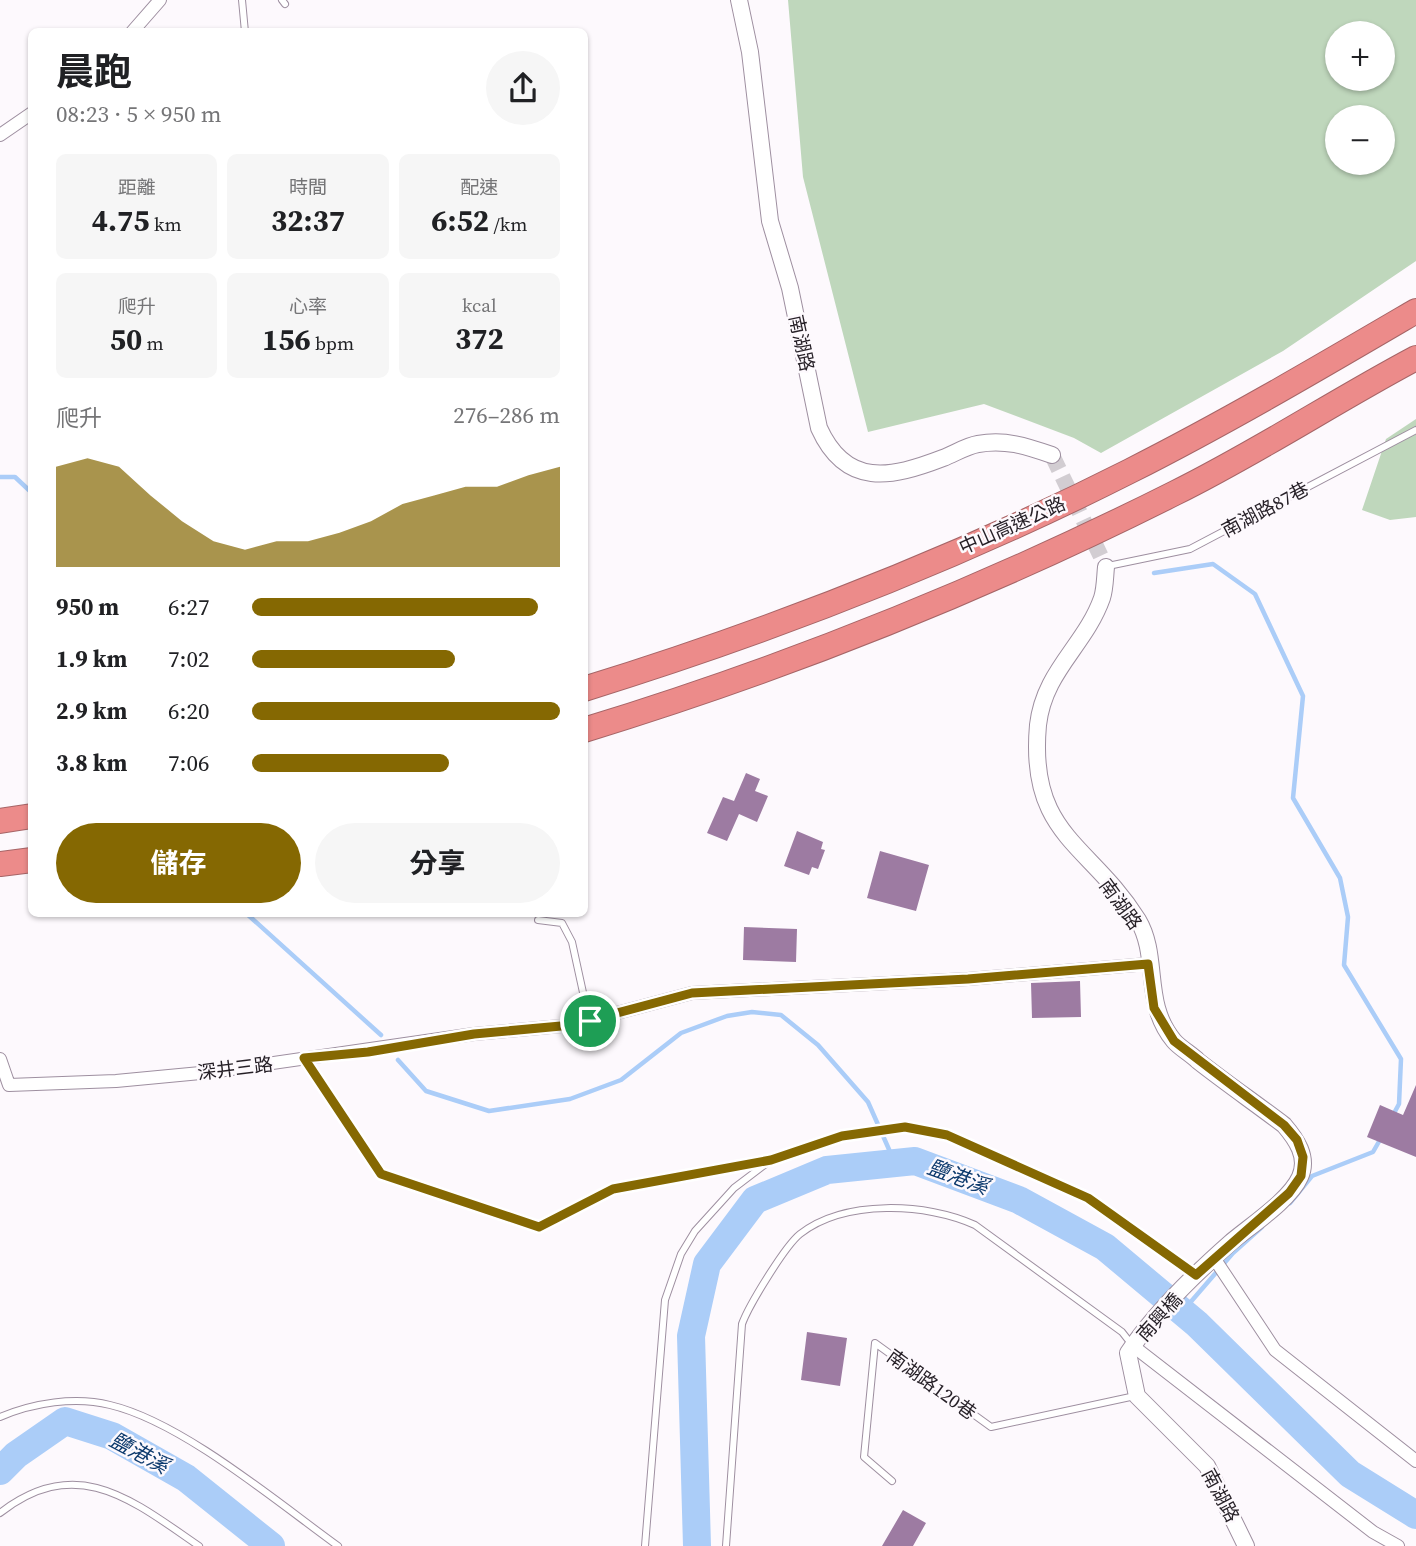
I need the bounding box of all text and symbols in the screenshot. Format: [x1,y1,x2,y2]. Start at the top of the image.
map controls [1325,21,1395,175]
button: + [1325,21,1395,91]
text: 晨跑 [56,46,132,98]
button: share [486,51,560,125]
text: 08:23 · 5 × 950 m [56,98,222,130]
button: − [1325,105,1395,175]
text: 距離 [118,174,156,200]
text: 時間 [289,174,327,200]
text: 配速 [460,174,498,200]
text: 4.75 [92,200,150,241]
text: 32:37 [271,200,345,241]
text: 6:52 [431,200,489,241]
text: km [150,211,182,237]
text: /km [489,211,527,237]
text: kcal [462,292,497,318]
text: 爬升 [118,293,156,319]
text: 心率 [289,293,327,319]
street label: 南湖路 [783,312,821,374]
text: 372 [455,318,504,359]
text: 50 [110,319,142,360]
text: 156 [262,319,311,360]
text: m [142,330,164,356]
text: bpm [311,330,354,356]
text: 276–286 m [453,399,560,431]
text: 爬升 [56,402,102,434]
street label: 南湖路87巷 [1217,475,1313,543]
street label: 中山高速公路 [955,490,1069,560]
text: 950 m [56,591,119,623]
text: 6:27 [168,591,209,623]
text: 1.9 km [56,643,127,675]
text: 7:02 [168,643,209,675]
text: 2.9 km [56,695,127,727]
text: 6:20 [168,695,209,727]
text: 3.8 km [56,747,127,779]
text: 7:06 [168,747,209,779]
button: 儲存 [56,823,301,903]
button: 分享 [315,823,560,903]
street label: 南湖路 [1094,873,1148,935]
pin [560,991,620,1051]
icon: arrive [571,1002,609,1040]
street label: 深井三路 [196,1050,274,1086]
water label: 鹽港溪 [924,1152,996,1202]
street label: 南興橋 [1130,1287,1188,1347]
street label: 南湖路120巷 [882,1343,982,1425]
water label: 鹽港溪 [105,1425,177,1482]
street label: 南湖路 [1196,1464,1246,1526]

